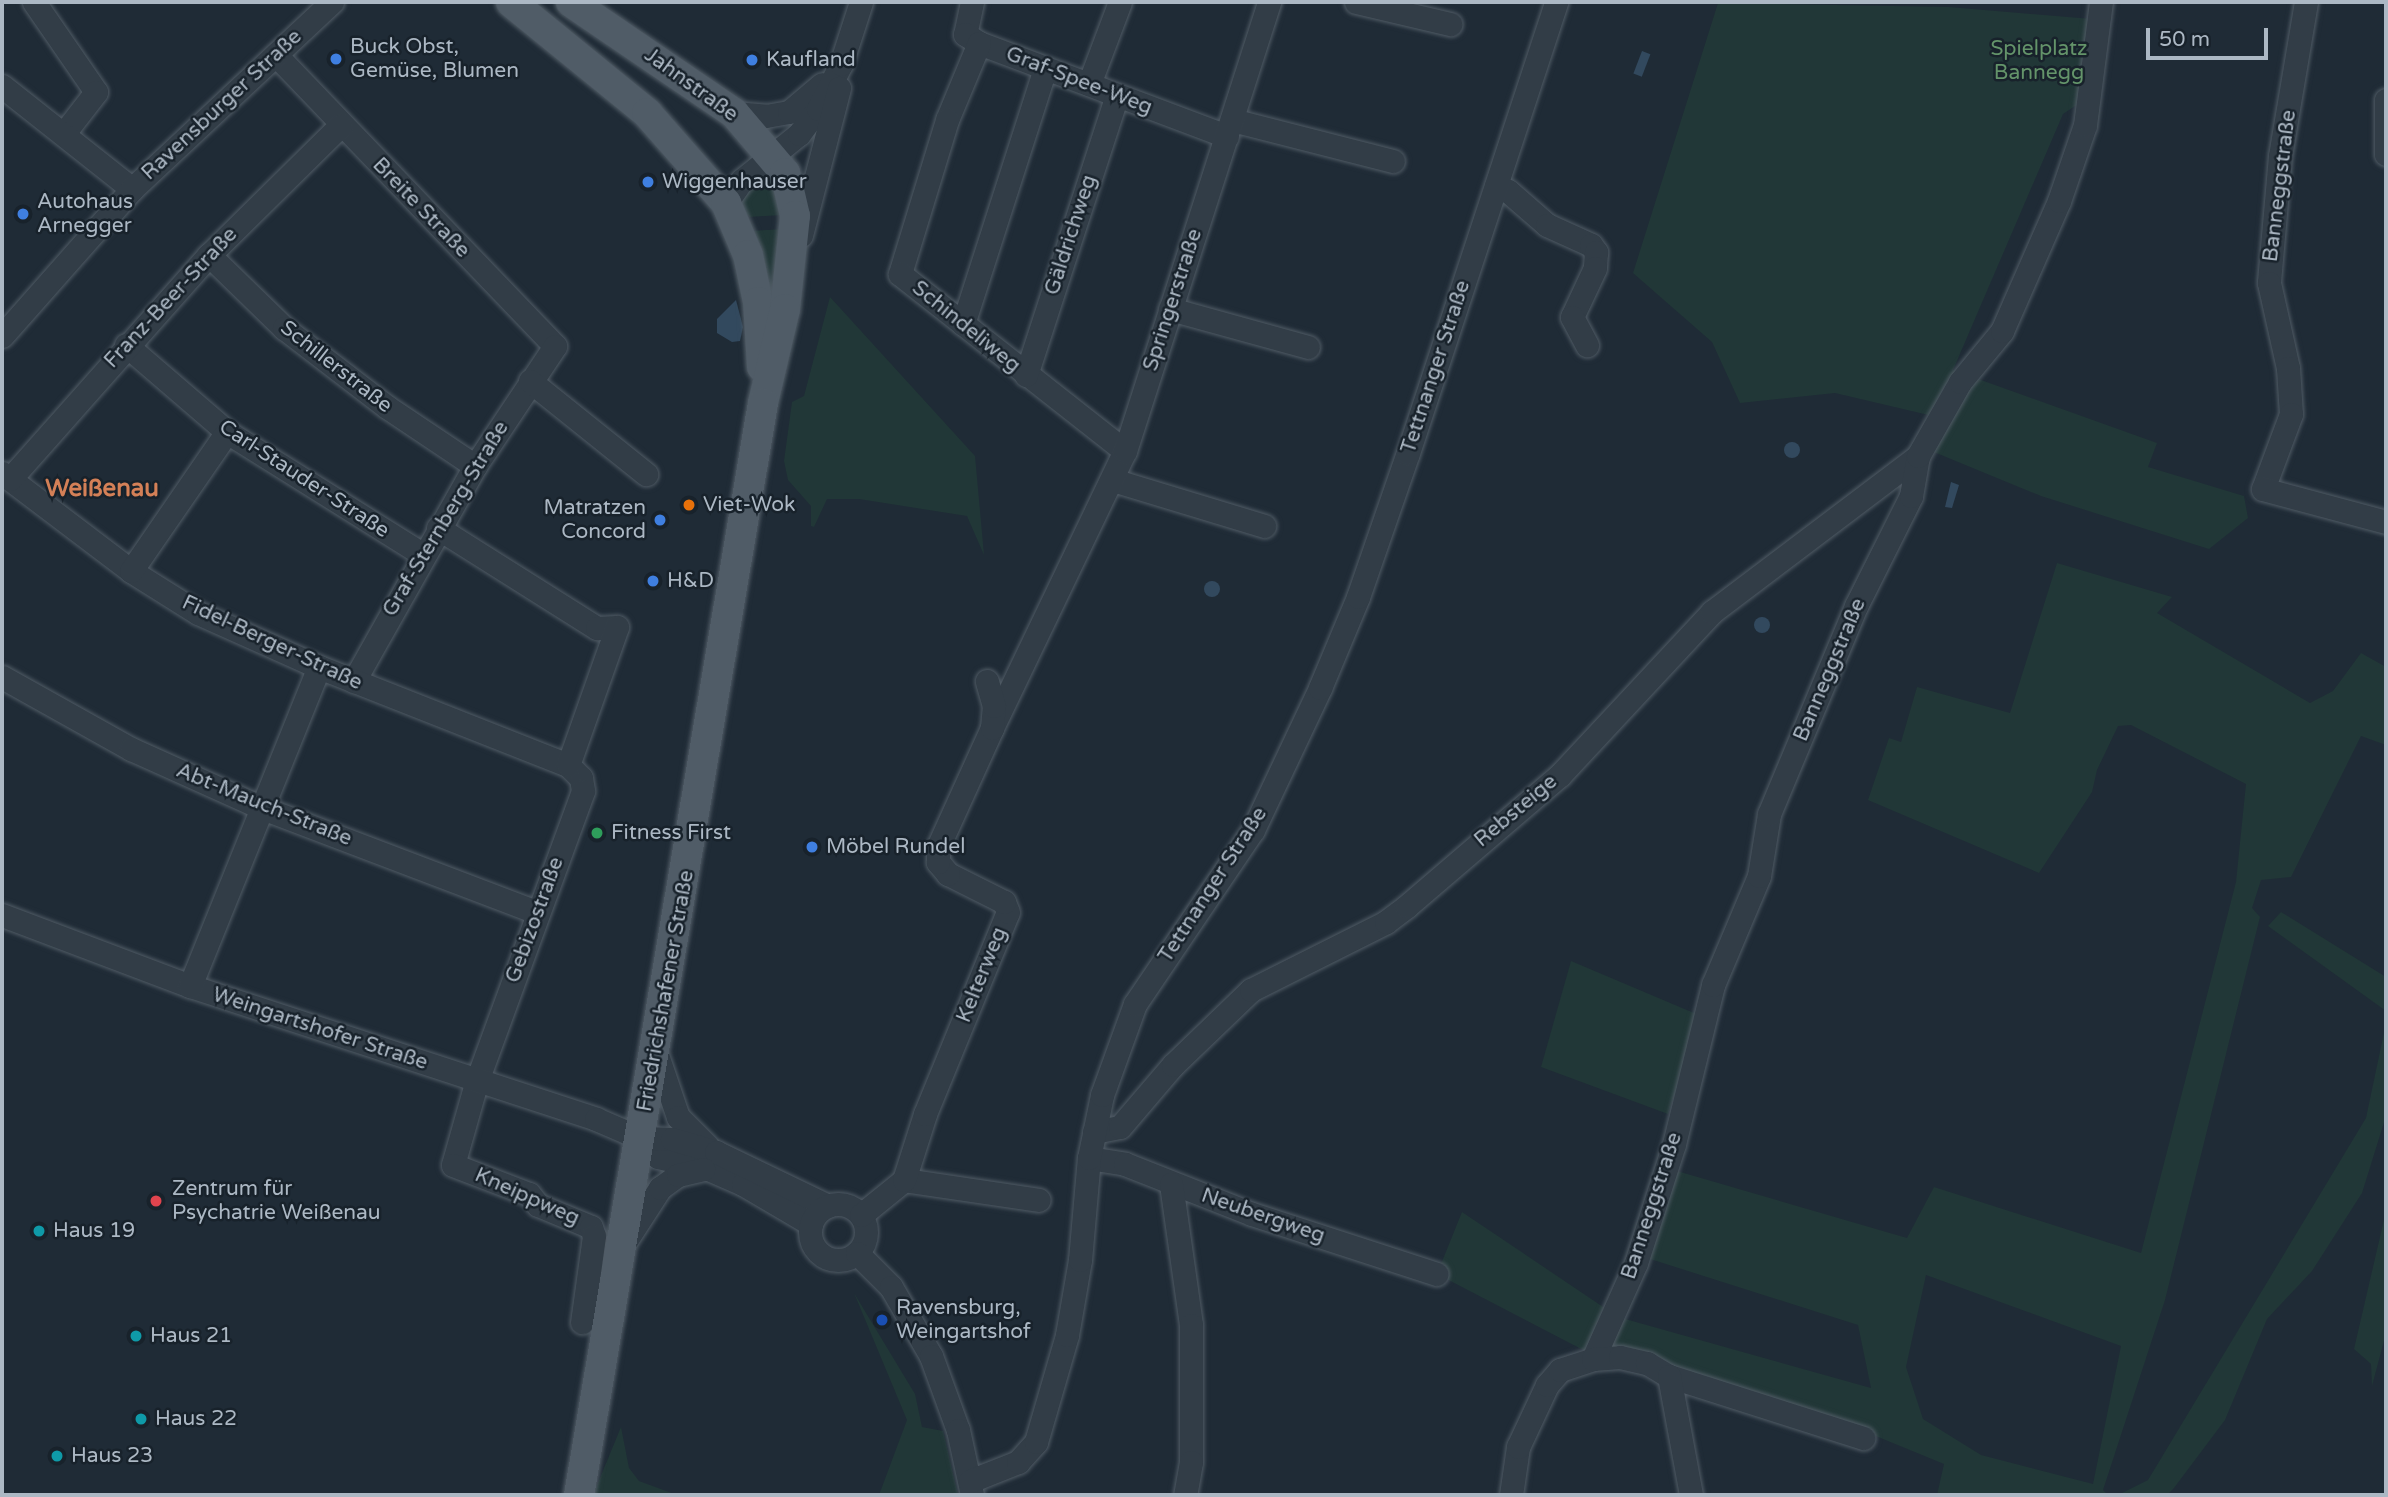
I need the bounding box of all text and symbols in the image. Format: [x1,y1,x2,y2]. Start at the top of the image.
scale bar [2150,14,2272,58]
street label: Ravensburger Straße [137,24,307,186]
text: 50 m [2159,27,2210,52]
place label: Buck Obst, Gemüse, Blumen [350,34,519,84]
park label: Spielplatz Bannegg [1991,36,2087,86]
street label: Graf-Spee-Weg [1002,42,1156,120]
street label: Jahnstraße [639,43,743,127]
place label: Kaufland [766,47,856,73]
marker: Buck Obst, Gemüse, Blumen [328,51,344,67]
marker: Kaufland [744,52,760,68]
street label: Banneggstraße [2258,109,2302,263]
street label: Breite Straße [367,153,475,263]
place label: Wiggenhauser [662,169,807,195]
street label: Gäldrichweg [1040,172,1102,298]
marker: Wiggenhauser [640,174,656,190]
place label: Autohaus Arnegger [37,189,133,239]
marker: Autohaus Arnegger [15,206,31,222]
street label: Franz-Beer-Straße [99,222,243,374]
street label: Springerstraße [1138,226,1208,374]
street label: Schindeliweg [907,276,1025,378]
street label: Tettnanger Straße [1396,277,1476,457]
street label: Schillerstraße [275,315,397,419]
street label: Carl-Stauder-Straße [214,415,394,543]
street label: Graf-Sternberg-Straße [378,417,514,621]
district label: Weißenau [45,475,159,503]
place label: Viet-Wok [703,492,796,518]
place label: Matratzen Concord [543,495,646,545]
marker: Viet-Wok [681,497,697,513]
marker: Matratzen Concord [652,512,668,528]
place label: H&D [667,568,714,594]
marker: H&D [645,573,661,589]
street label: Fidel-Berger-Straße [178,590,366,696]
street label: Banneggstraße [1789,595,1871,745]
street label: Abt-Mauch-Straße [172,758,356,852]
street label: Rebsteige [1470,769,1562,853]
street label: Tettnanger Straße [1153,802,1273,968]
place label: Fitness First [611,820,731,846]
marker: Fitness First [589,825,605,841]
place label: Möbel Rundel [826,834,965,860]
marker: Möbel Rundel [804,839,820,855]
street label: Gebizostraße [501,854,569,986]
street label: Friedrichshafener Straße [632,868,700,1114]
street label: Kelterweg [951,924,1013,1026]
street label: Weingartshofer Straße [209,982,431,1076]
street label: Banneggstraße [1616,1129,1688,1283]
street label: Kneippweg [471,1163,583,1231]
place label: Zentrum für Psychatrie Weißenau [172,1176,381,1226]
street label: Neubergweg [1198,1183,1328,1249]
marker: Zentrum für Psychatrie Weißenau [146,1191,166,1211]
place label: Haus 19 [53,1218,135,1244]
marker: Haus 19 [31,1223,47,1239]
place label: Ravensburg, Weingartshof [896,1295,1031,1345]
marker: Ravensburg, Weingartshof [874,1312,890,1328]
place label: Haus 21 [150,1323,232,1349]
marker: Haus 21 [128,1328,144,1344]
place label: Haus 22 [155,1406,237,1432]
marker: Haus 22 [133,1411,149,1427]
place label: Haus 23 [71,1443,153,1469]
marker: Haus 23 [49,1448,65,1464]

